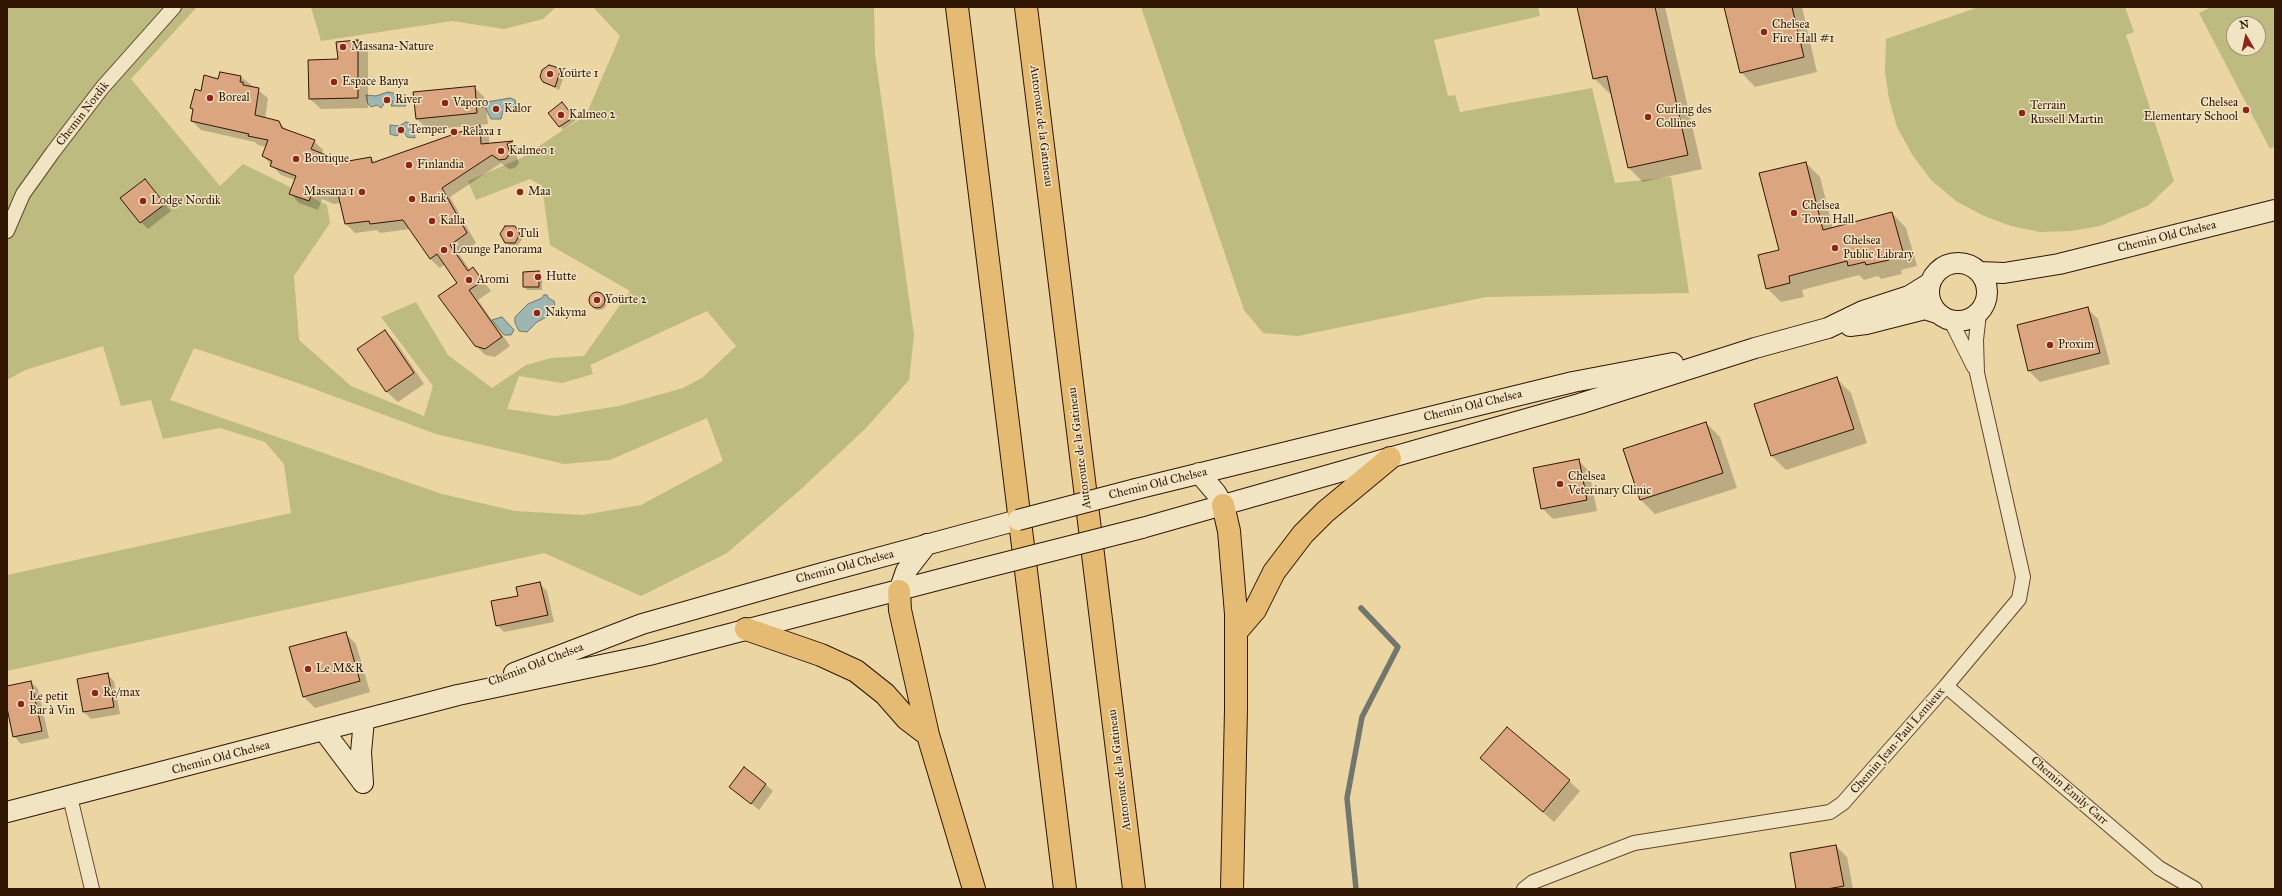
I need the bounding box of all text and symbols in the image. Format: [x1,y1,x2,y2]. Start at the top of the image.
north arrow [2226,16,2266,56]
text: N [2239,17,2250,32]
place label: Chelsea Fire Hall #1 [1772,18,1834,46]
marker: Chelsea Fire Hall #1 [1759,27,1769,37]
place label: Massana-Nature [351,40,434,54]
marker: Massana-Nature [338,42,348,52]
street label: Autoroute de la Gatineau [1026,64,1056,188]
place label: Yoürte 1 [558,67,598,81]
marker: Yoürte 1 [545,69,555,79]
place label: Espace Banya [342,75,409,89]
marker: Espace Banya [329,77,339,87]
street label: Chemin Nordik [53,79,113,149]
place label: Boreal [218,91,250,105]
marker: Boreal [205,93,215,103]
place label: River [395,93,422,107]
marker: River [382,95,392,105]
place label: Vaporo [453,96,488,110]
place label: Chelsea Elementary School [2144,96,2238,124]
marker: Vaporo [440,98,450,108]
place label: Terrain Russell Martin [2030,99,2104,127]
place label: Kalor [504,102,531,116]
place label: Curling des Collines [1656,103,1712,131]
marker: Kalor [491,104,501,114]
marker: Chelsea Elementary School [2241,105,2251,115]
place label: Kalmeo 2 [569,108,616,122]
marker: Terrain Russell Martin [2017,108,2027,118]
marker: Kalmeo 2 [556,110,566,120]
marker: Curling des Collines [1643,112,1653,122]
place label: Temper [409,123,447,137]
marker: Temper [396,125,406,135]
place label: Relaxa 1 [462,125,501,139]
marker: Relaxa 1 [449,127,459,137]
place label: Kalmeo 1 [509,144,554,158]
marker: Kalmeo 1 [496,146,506,156]
place label: Boutique [304,152,349,166]
marker: Boutique [291,154,301,164]
place label: Finlandia [417,158,464,172]
marker: Finlandia [404,160,414,170]
place label: Massana 1 [304,185,354,199]
place label: Maa [528,185,551,199]
marker: Massana 1 [357,187,367,197]
marker: Maa [515,187,525,197]
place label: Barik [420,192,446,206]
place label: Lodge Nordik [151,194,221,208]
marker: Barik [407,194,417,204]
marker: Lodge Nordik [138,196,148,206]
place label: Chelsea Town Hall [1802,199,1854,227]
marker: Chelsea Town Hall [1789,208,1799,218]
place label: Kalla [440,214,465,228]
marker: Kalla [427,216,437,226]
street label: Chemin Old Chelsea [2116,218,2218,256]
place label: Tuli [518,227,539,241]
marker: Tuli [505,229,515,239]
place label: Chelsea Public Library [1843,234,1914,262]
place label: Lounge Panorama [452,243,542,257]
marker: Chelsea Public Library [1830,243,1840,253]
marker: Lounge Panorama [439,245,449,255]
place label: Hutte [546,270,576,284]
marker: Hutte [533,272,543,282]
place label: Aromi [477,273,509,287]
marker: Aromi [464,275,474,285]
place label: Yoürte 2 [605,293,647,307]
marker: Yoürte 2 [592,295,602,305]
place label: Nakyma [545,306,586,320]
marker: Nakyma [532,308,542,318]
place label: Proxim [2058,338,2094,352]
marker: Proxim [2045,340,2055,350]
street label: Autoroute de la Gatineau [1065,386,1095,510]
street label: Chemin Old Chelsea [1422,387,1524,425]
street label: Chemin Old Chelsea [1107,465,1209,503]
place label: Chelsea Veterinary Clinic [1568,470,1651,498]
marker: Chelsea Veterinary Clinic [1555,479,1565,489]
street label: Chemin Old Chelsea [794,547,896,587]
street label: Chemin Old Chelsea [486,640,586,690]
place label: Le M&R [316,662,363,676]
marker: Le M&R [303,664,313,674]
street label: Chemin Jean-Paul Lemieux [1848,685,1948,797]
place label: Re/max [103,686,140,700]
marker: Re/max [90,688,100,698]
place label: Le petit Bar à Vin [29,690,75,718]
marker: Le petit Bar à Vin [16,699,26,709]
street label: Autoroute de la Gatineau [1105,708,1135,832]
street label: Chemin Old Chelsea [170,738,272,778]
street label: Chemin Emily Carr [2027,753,2111,829]

